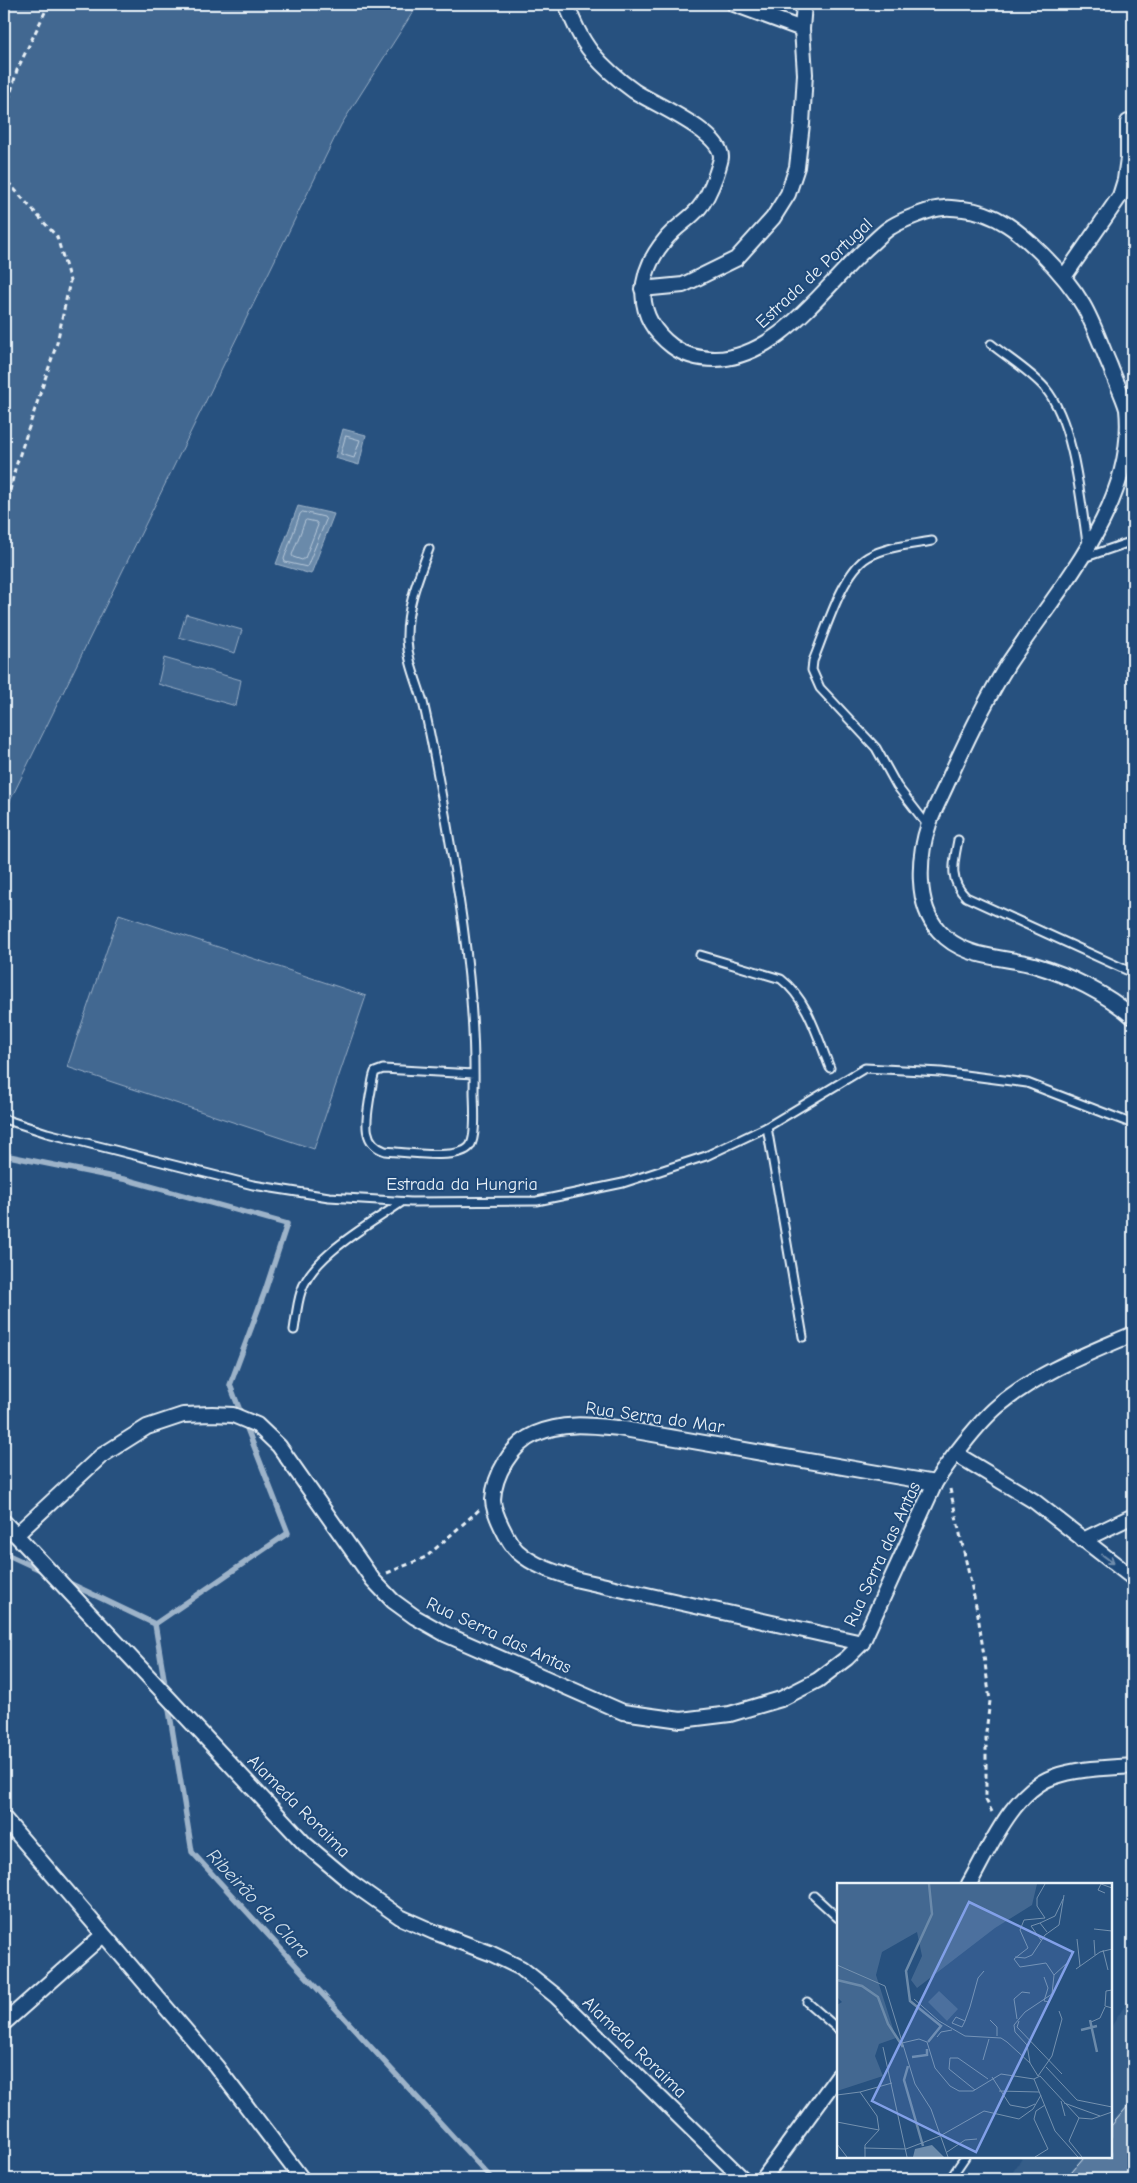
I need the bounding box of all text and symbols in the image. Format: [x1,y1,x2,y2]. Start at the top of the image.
street label: Estrada de Portugal [752,214,877,333]
street label: Estrada da Hungria [386,1174,538,1195]
street label: Rua Serra do Mar [584,1397,727,1438]
street label: Rua Serra das Antas [840,1478,925,1630]
one-way arrow [1101,1554,1114,1565]
street label: Rua Serra das Antas [423,1593,575,1678]
street label: Alameda Roraima [243,1751,354,1862]
water label: Ribeirão da Clara [202,1845,315,1963]
inset map [837,1883,1112,2158]
street label: Alameda Roraima [578,1992,691,2102]

